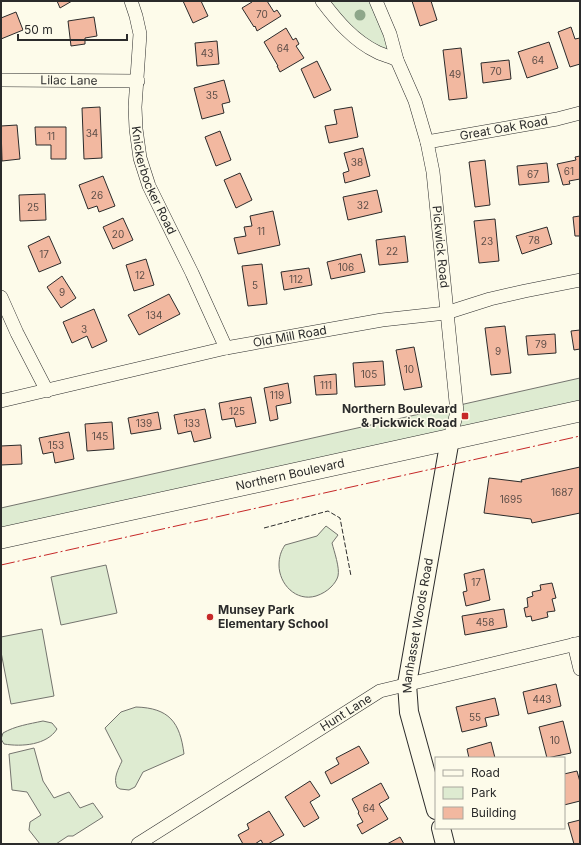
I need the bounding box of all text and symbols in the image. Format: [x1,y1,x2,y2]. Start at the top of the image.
house number: 70 [256,8,268,20]
scale bar [18,16,127,42]
text: 50 m [24,22,53,37]
house number: 64 [277,42,289,54]
house number: 43 [201,47,213,59]
house number: 64 [532,54,544,66]
house number: 70 [490,65,502,77]
house number: 49 [449,68,461,80]
street label: Lilac Lane [40,72,98,88]
house number: 35 [206,89,218,101]
street label: Great Oak Road [458,113,549,143]
street label: Knickerbocker Road [129,125,180,237]
house number: 34 [86,127,98,139]
house number: 11 [47,130,55,142]
house number: 38 [351,156,363,168]
house number: 61 [564,165,574,177]
house number: 67 [527,168,539,180]
house number: 26 [91,189,103,201]
house number: 32 [357,199,369,211]
house number: 25 [27,201,39,213]
street label: Pickwick Road [429,205,453,289]
house number: 11 [257,225,265,237]
house number: 20 [112,228,124,240]
house number: 78 [528,234,540,246]
house number: 23 [481,235,493,247]
house number: 22 [386,245,398,257]
house number: 17 [39,248,49,260]
house number: 106 [338,261,354,273]
house number: 12 [135,269,145,281]
house number: 112 [289,273,303,285]
house number: 5 [252,279,258,291]
house number: 9 [59,286,65,298]
house number: 134 [146,309,162,321]
street label: Old Mill Road [252,322,328,350]
house number: 3 [81,323,87,335]
house number: 79 [535,338,547,350]
house number: 9 [495,345,501,357]
house number: 10 [404,363,414,375]
house number: 105 [361,368,377,380]
house number: 111 [320,379,332,391]
house number: 119 [270,389,284,401]
place label: Northern Boulevard & Pickwick Road [342,401,457,430]
house number: 125 [229,405,245,417]
marker: Northern Boulevard & Pickwick Road [460,411,470,421]
house number: 139 [136,417,152,429]
house number: 133 [184,417,200,429]
house number: 145 [92,430,108,442]
house number: 153 [48,439,64,451]
street label: Northern Boulevard [234,455,346,493]
house number: 1687 [551,486,573,498]
house number: 1695 [500,493,522,505]
street label: Manhasset Woods Road [399,557,436,694]
house number: 17 [471,576,481,588]
place label: Munsey Park Elementary School [218,602,328,631]
marker: Munsey Park Elementary School [205,612,215,622]
house number: 458 [476,616,494,628]
street label: Hunt Lane [317,690,374,734]
house number: 443 [532,693,552,705]
house number: 55 [469,711,481,723]
house number: 10 [550,734,560,746]
legend [435,757,565,829]
text: Road [471,765,500,780]
text: Park [471,785,497,800]
house number: 64 [363,802,375,814]
text: Building [471,805,516,820]

